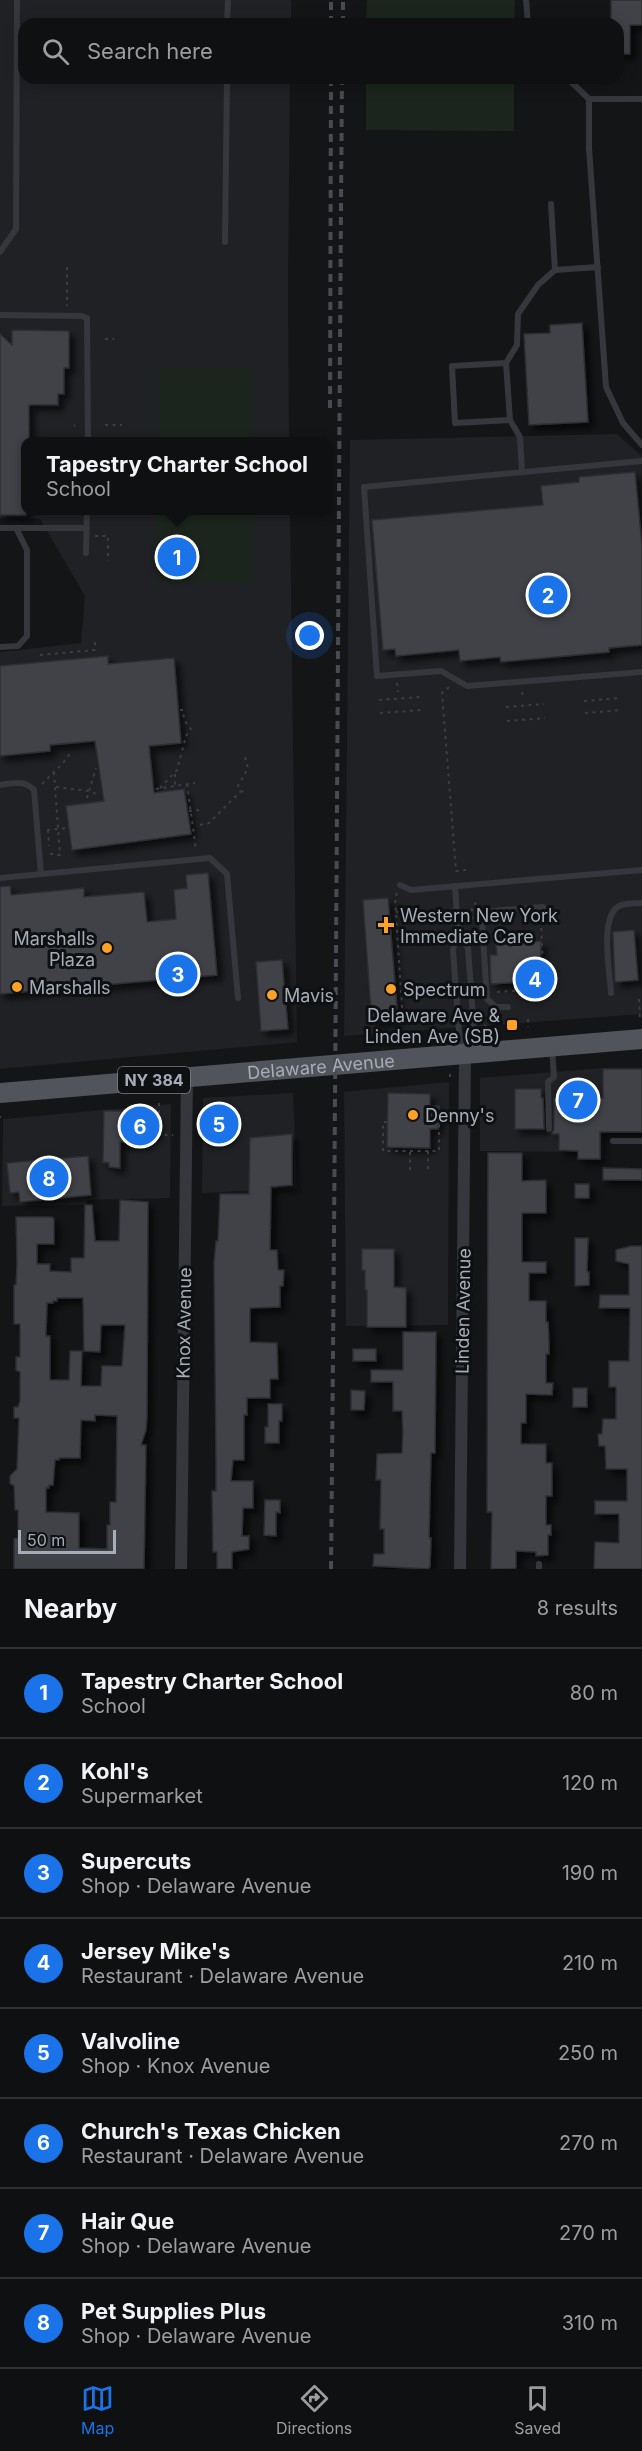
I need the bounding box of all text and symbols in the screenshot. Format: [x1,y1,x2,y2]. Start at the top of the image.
search box [18,18,624,84]
icon: search [39,35,72,68]
text: Search here [87,38,213,64]
popup [21,437,333,515]
text: Tapestry Charter School [46,451,308,477]
text: School [46,477,111,501]
pin: 1 [158,534,196,580]
pin: 2 [528,572,568,618]
your location [295,621,324,650]
place label: Western New York Immediate Care [400,905,558,947]
marker: Western New York Immediate Care [377,916,395,934]
place label: Marshalls Plaza [13,928,95,970]
marker: Marshalls Plaza [100,941,114,955]
pin: 3 [158,952,198,996]
pin: 4 [516,956,554,1002]
place label: Marshalls [29,977,111,998]
place label: Spectrum [403,979,485,1000]
marker: Marshalls [10,980,24,994]
marker: Spectrum [384,982,398,996]
place label: Mavis [284,985,334,1006]
marker: Mavis [265,988,279,1002]
place label: Delaware Ave & Linden Ave (SB) [365,1005,500,1047]
marker: Delaware Ave & Linden Ave (SB) [505,1018,519,1032]
street label: Delaware Avenue [246,1049,396,1083]
road number: NY 384 [118,1067,190,1093]
pin: 7 [558,1078,598,1122]
pin: 5 [200,1102,238,1146]
pin: 6 [120,1104,160,1148]
place label: Denny's [425,1105,495,1126]
marker: Denny's [406,1108,420,1122]
pin: 8 [29,1156,68,1200]
street label: Linden Avenue [451,1248,475,1374]
street label: Knox Avenue [173,1267,195,1379]
scale bar [18,1527,116,1554]
text: 50 m [27,1530,65,1550]
text: Nearby [24,1593,117,1624]
text: 8 results [537,1596,618,1620]
text: Tapestry Charter School [81,1668,343,1694]
text: 1 [39,1681,48,1705]
text: 80 m [570,1681,618,1705]
text: School [81,1694,146,1718]
text: Kohl's [81,1758,149,1784]
text: 2 [37,1771,50,1795]
text: 120 m [562,1771,618,1795]
text: Supermarket [81,1784,203,1808]
text: Supercuts [81,1848,191,1874]
text: 3 [37,1861,50,1885]
text: 190 m [562,1861,618,1885]
text: Shop · Delaware Avenue [81,1874,311,1898]
text: Jersey Mike's [81,1938,230,1964]
text: 4 [37,1951,50,1975]
text: 210 m [562,1951,618,1975]
text: Restaurant · Delaware Avenue [81,1964,364,1988]
text: Valvoline [81,2028,180,2054]
text: 5 [37,2041,50,2065]
text: 250 m [558,2041,618,2065]
text: Shop · Knox Avenue [81,2054,271,2078]
text: Church's Texas Chicken [81,2118,341,2144]
text: 6 [37,2131,50,2155]
text: 270 m [559,2131,618,2155]
text: Restaurant · Delaware Avenue [81,2144,364,2168]
text: Hair Que [81,2208,174,2234]
text: 7 [38,2221,49,2245]
text: 270 m [559,2221,618,2245]
text: Shop · Delaware Avenue [81,2234,311,2258]
text: Pet Supplies Plus [81,2298,266,2324]
text: 8 [37,2311,50,2335]
text: 310 m [562,2311,618,2335]
text: Shop · Delaware Avenue [81,2324,311,2348]
tab: Map [81,2382,114,2438]
tab: Directions [276,2382,352,2438]
tab: Saved [514,2382,561,2438]

